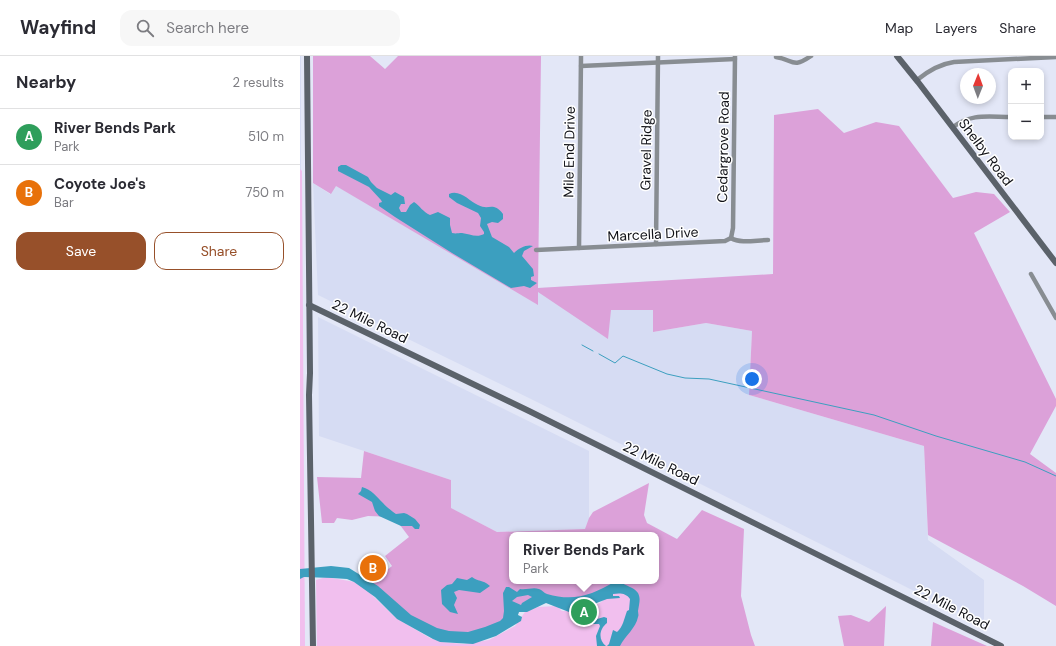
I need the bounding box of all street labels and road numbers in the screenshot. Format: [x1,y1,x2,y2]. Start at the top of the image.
street label: Cedargrove Road [713,91,733,203]
street label: Mile End Drive [559,106,579,198]
street label: Gravel Ridge [636,109,656,191]
street label: Shelby Road [955,115,1017,189]
street label: Marcella Drive [607,223,699,245]
street label: 22 Mile Road [329,295,411,347]
street label: 22 Mile Road [620,437,702,489]
street label: 22 Mile Road [911,580,993,634]

